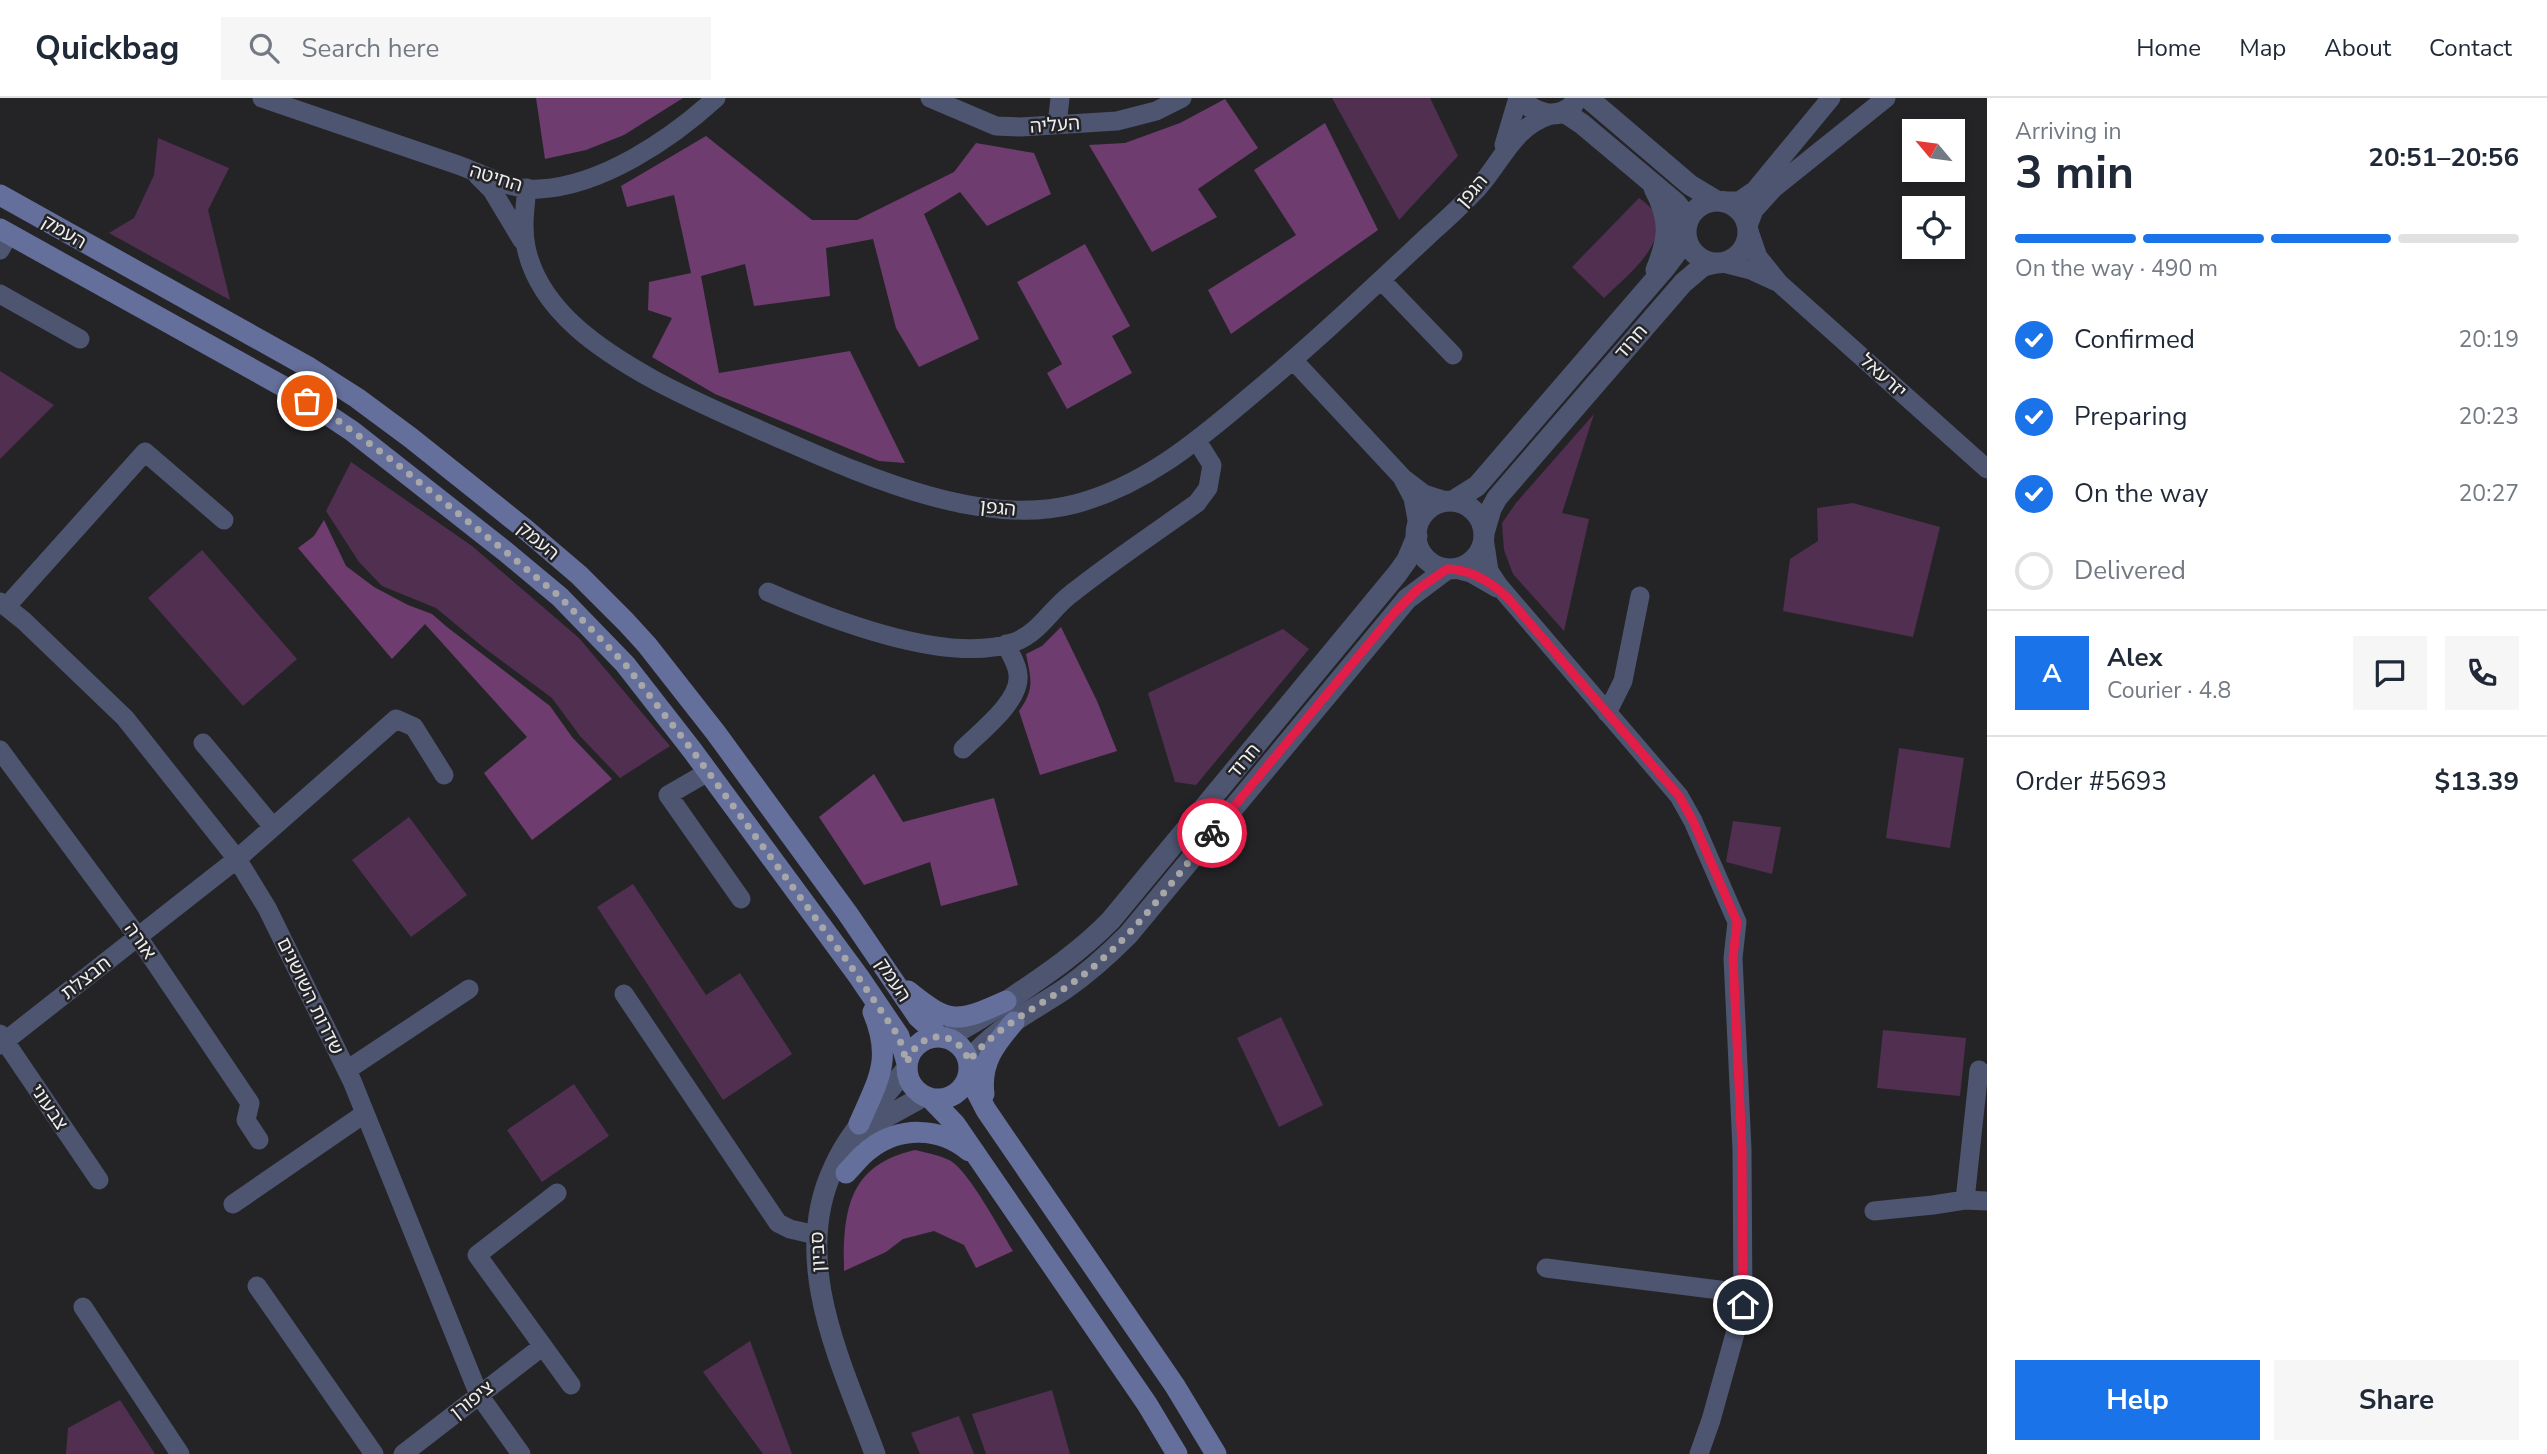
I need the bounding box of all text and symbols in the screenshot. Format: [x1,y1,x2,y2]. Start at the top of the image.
search box [221,17,711,80]
text: Quickbag [35,26,179,71]
icon: search [245,29,283,67]
text: Search here [301,31,439,66]
text: Home [2136,32,2201,64]
text: Map [2239,32,2286,64]
text: About [2324,32,2391,64]
text: Contact [2429,32,2512,64]
street label: העליה [1029,110,1081,140]
text: Arriving in [2015,116,2122,147]
north arrow [1902,119,1965,182]
map controls [1902,119,1965,259]
text: 20:51–20:56 [2368,140,2519,175]
text: 3 min [2015,141,2134,204]
street label: החיטה [466,158,526,198]
street label: הגפן [1450,169,1494,213]
button: locate [1902,196,1965,259]
street label: העמק [37,209,91,255]
text: On the way · 490 m [2015,253,2218,284]
street label: חרוד [1609,319,1653,365]
icon: check [2015,321,2053,359]
text: Confirmed [2074,322,2195,357]
text: 20:19 [2459,324,2519,355]
street label: יזרעאל [1854,348,1912,404]
pin [277,371,337,431]
icon: bag [288,382,326,420]
icon: check [2015,398,2053,436]
text: Preparing [2074,399,2187,434]
text: 20:23 [2459,401,2519,432]
icon: check [2015,475,2053,513]
text: On the way [2074,476,2208,511]
text: 20:27 [2459,478,2519,509]
street label: הגפן [979,493,1017,523]
street label: העמק [511,516,565,566]
text: Delivered [2074,553,2186,588]
button: chat [2353,636,2427,710]
button: phone [2445,636,2519,710]
text: Alex [2107,640,2163,675]
text: A [2042,656,2062,691]
text: Courier · 4.8 [2107,675,2231,706]
street label: חרוד [1222,738,1266,784]
text: Order #5693 [2015,764,2167,799]
text: $13.39 [2435,764,2519,799]
courier [1177,798,1247,868]
icon: bike [1193,814,1231,852]
street label: אורה [118,917,162,965]
street label: שדרות השושנים [270,933,350,1059]
street label: חבצלת [56,950,116,1006]
street label: העמק [869,953,917,1007]
street label: צבעוני [24,1079,74,1135]
street label: סביון [804,1231,832,1273]
pin [1713,1275,1773,1335]
icon: home [1724,1286,1762,1324]
button: Help [2015,1360,2260,1440]
button: Share [2274,1360,2519,1440]
street label: ציפורן [445,1375,499,1425]

